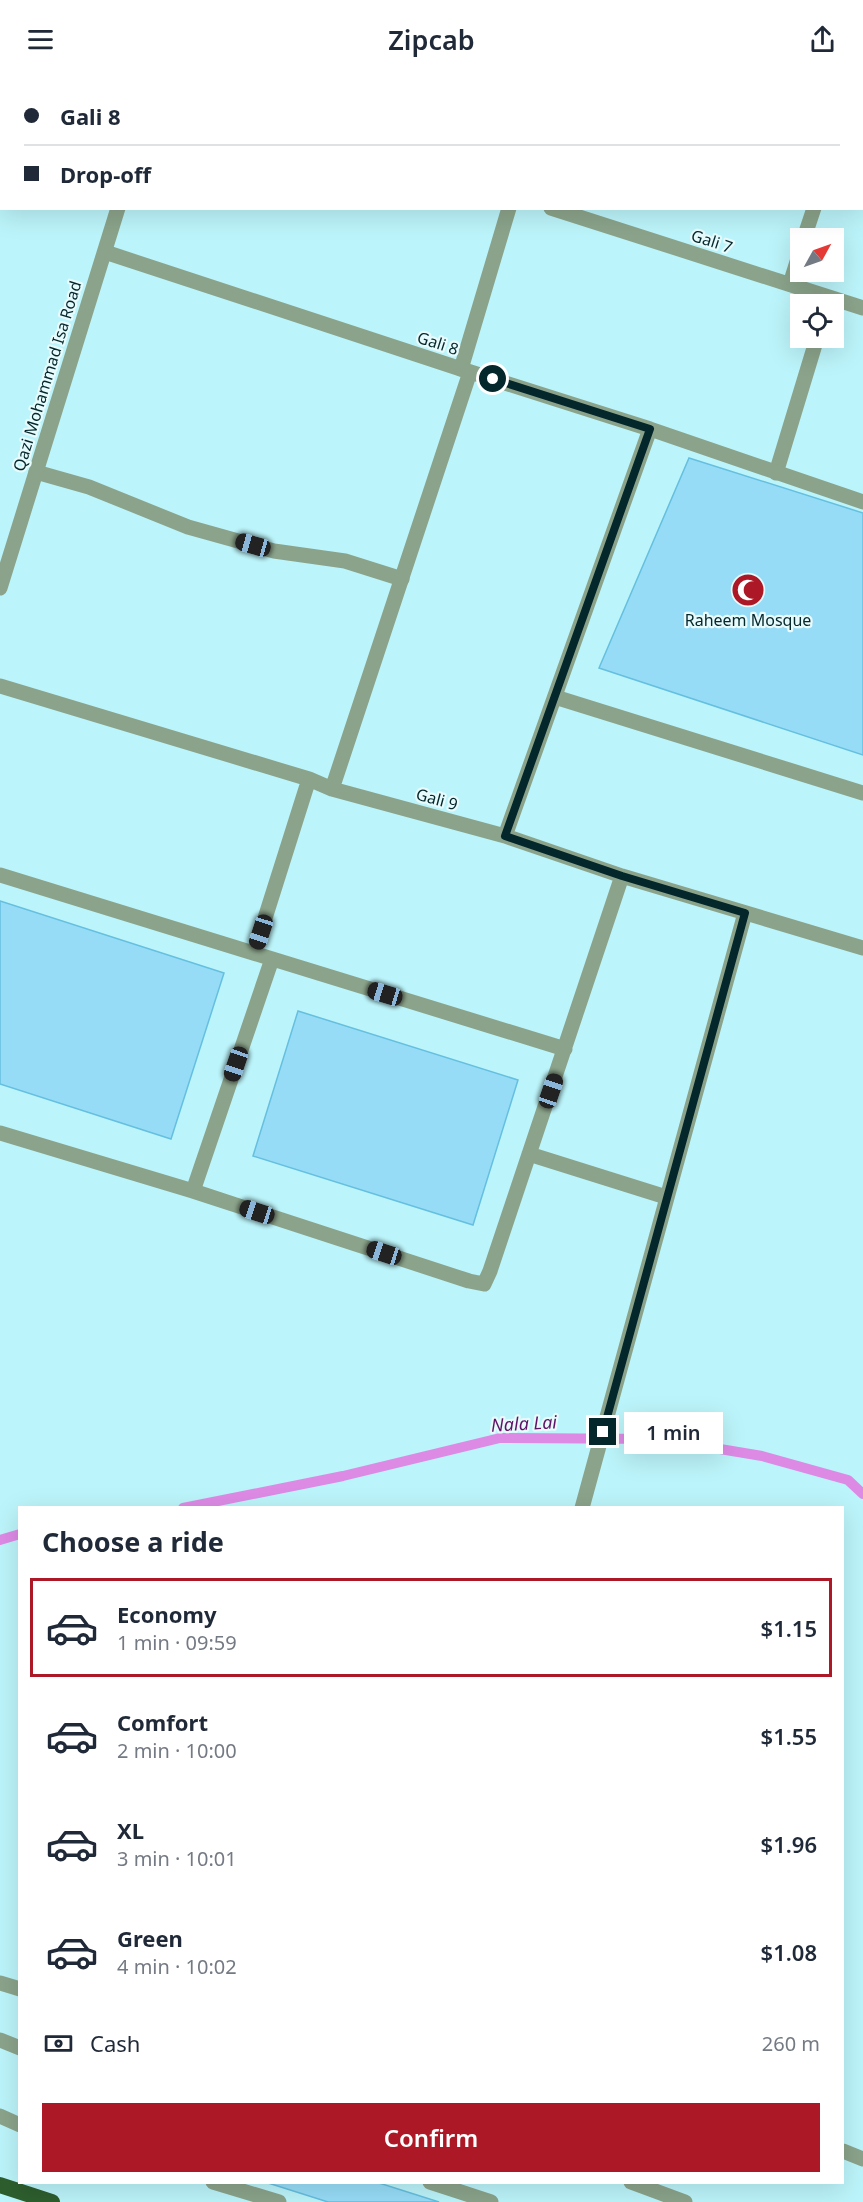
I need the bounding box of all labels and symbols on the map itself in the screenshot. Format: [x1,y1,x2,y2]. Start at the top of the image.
street label: Gali 7 [689,224,735,258]
north arrow [790,228,844,282]
street label: Qazi Mohammad Isa Road [8,278,86,474]
street label: Gali 8 [415,326,461,360]
route start [479,365,506,392]
car [233,531,273,559]
mosque icon: Raheem Mosque [730,572,766,608]
place label: Raheem Mosque [685,609,811,631]
street label: Gali 9 [414,783,460,815]
car [247,912,275,952]
car [365,980,405,1008]
car [222,1044,250,1084]
car [537,1071,565,1111]
car [237,1198,277,1226]
car [364,1239,404,1267]
water label: Nala Lai [490,1409,558,1437]
callout: 1 min [624,1411,723,1453]
route end [589,1418,616,1445]

